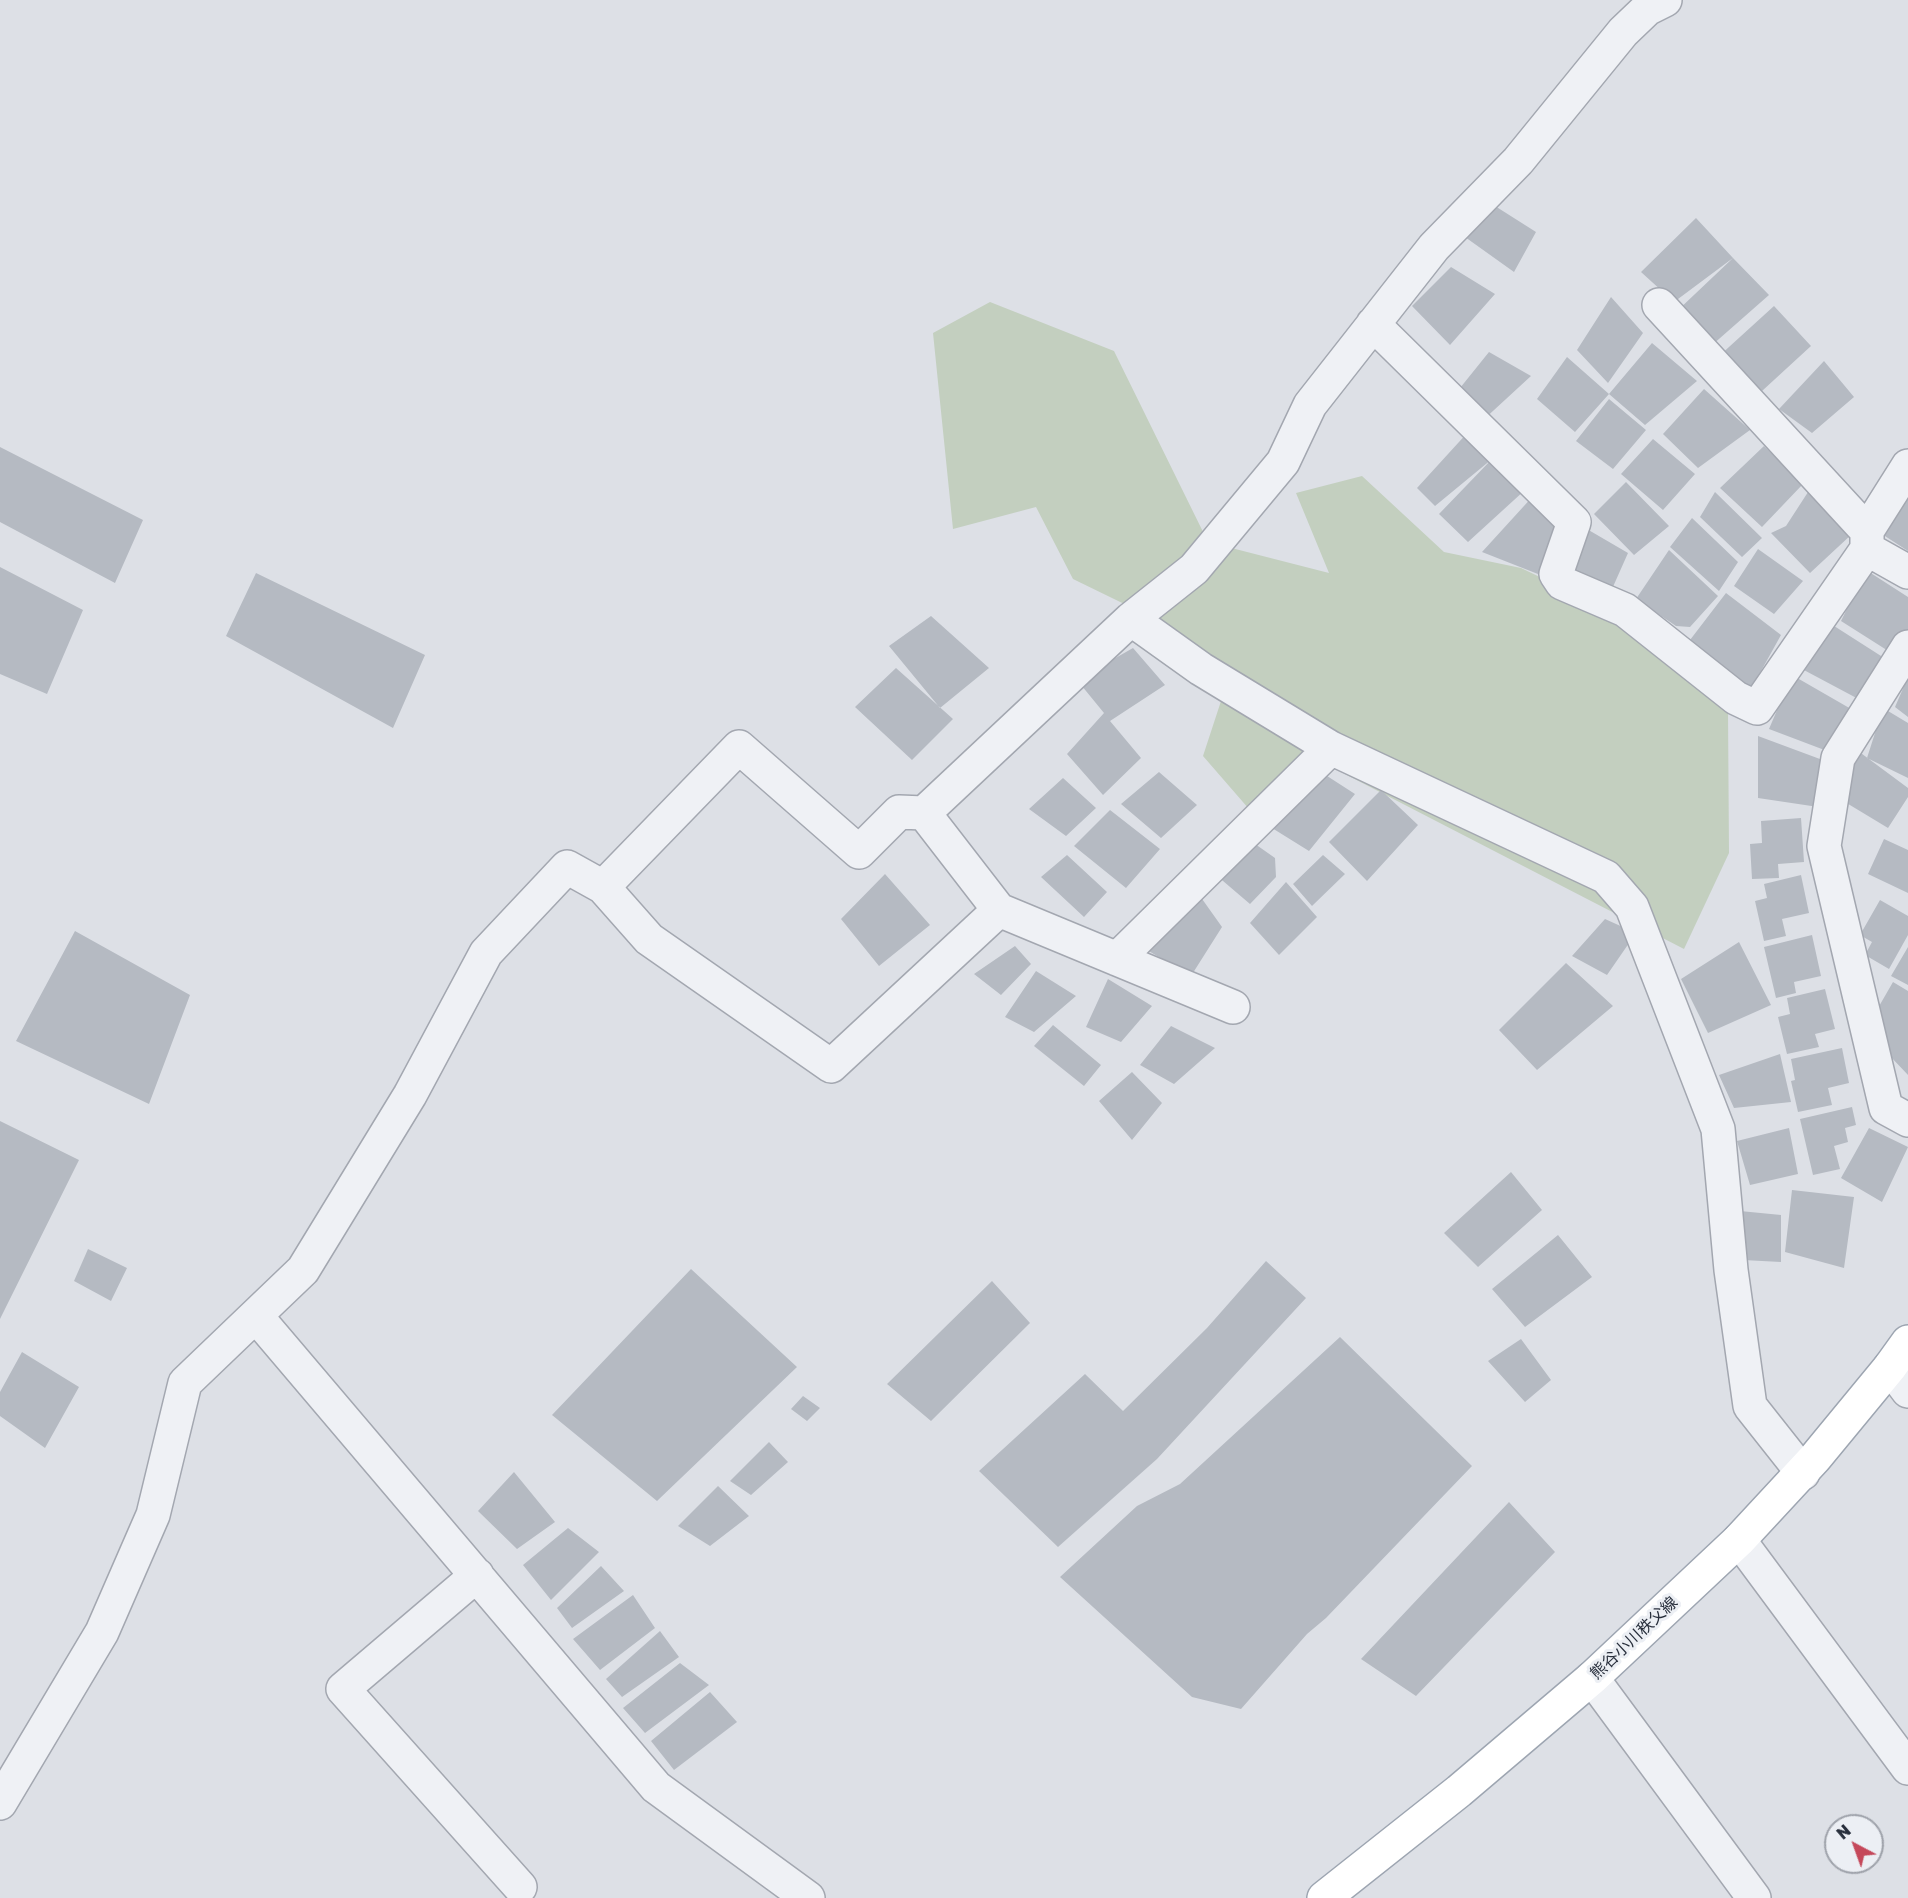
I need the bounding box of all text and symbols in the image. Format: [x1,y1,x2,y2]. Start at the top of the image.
street label: 熊谷小川秩父線 [1586,1593,1682,1683]
north arrow [1824,1814,1884,1874]
text: N [1832,1820,1855,1843]

